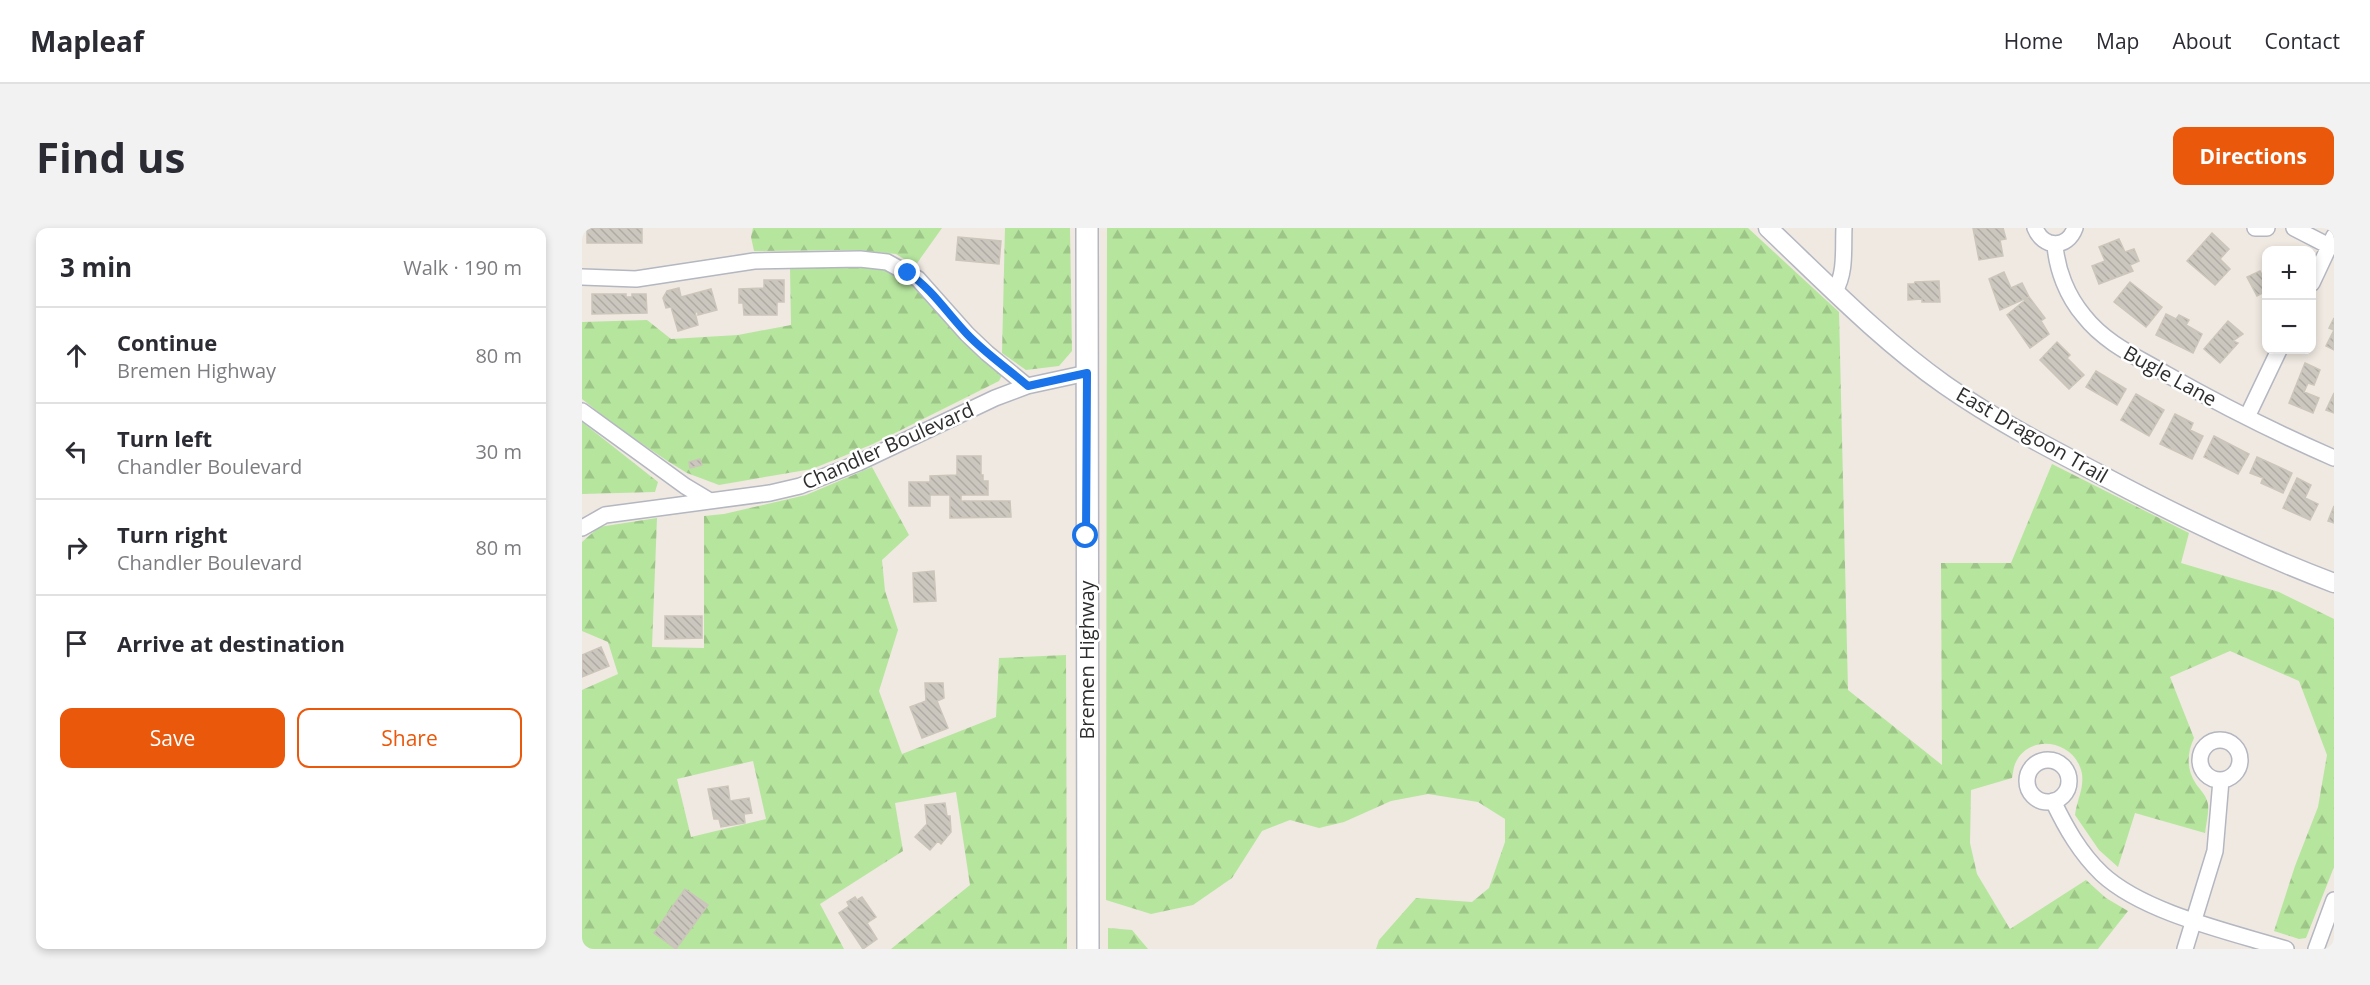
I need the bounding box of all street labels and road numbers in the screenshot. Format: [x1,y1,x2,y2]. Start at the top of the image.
street label: Bugle Lane [2119,339,2222,412]
street label: East Dragoon Trail [1952,380,2113,489]
street label: Chandler Boulevard [798,396,978,496]
street label: Bremen Highway [1073,579,1100,740]

